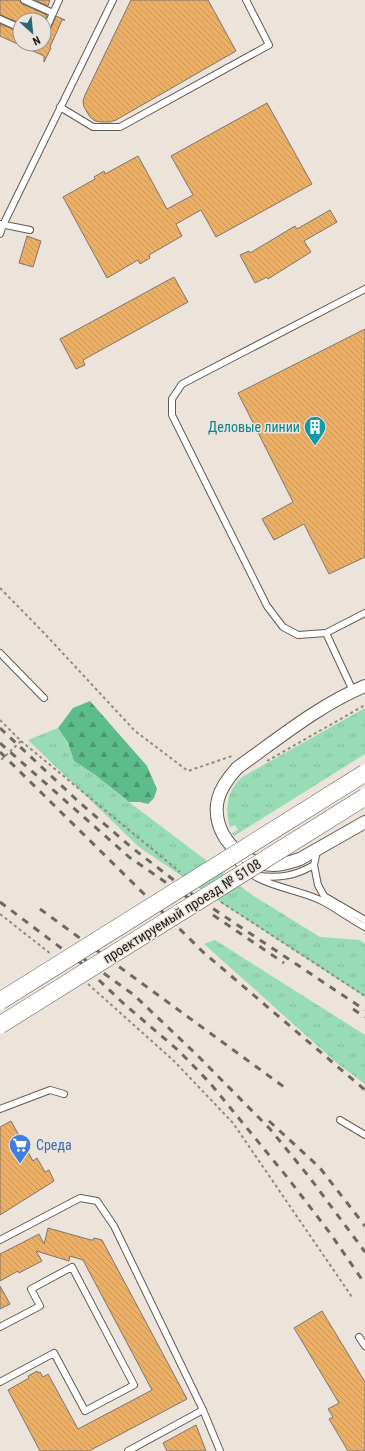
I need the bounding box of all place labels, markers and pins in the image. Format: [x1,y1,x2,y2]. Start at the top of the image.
building icon: Деловые линии [302,414,328,447]
place label: Деловые линии [208,419,300,435]
supermarket icon: Среда [7,1132,33,1165]
place label: Среда [36,1137,72,1153]

